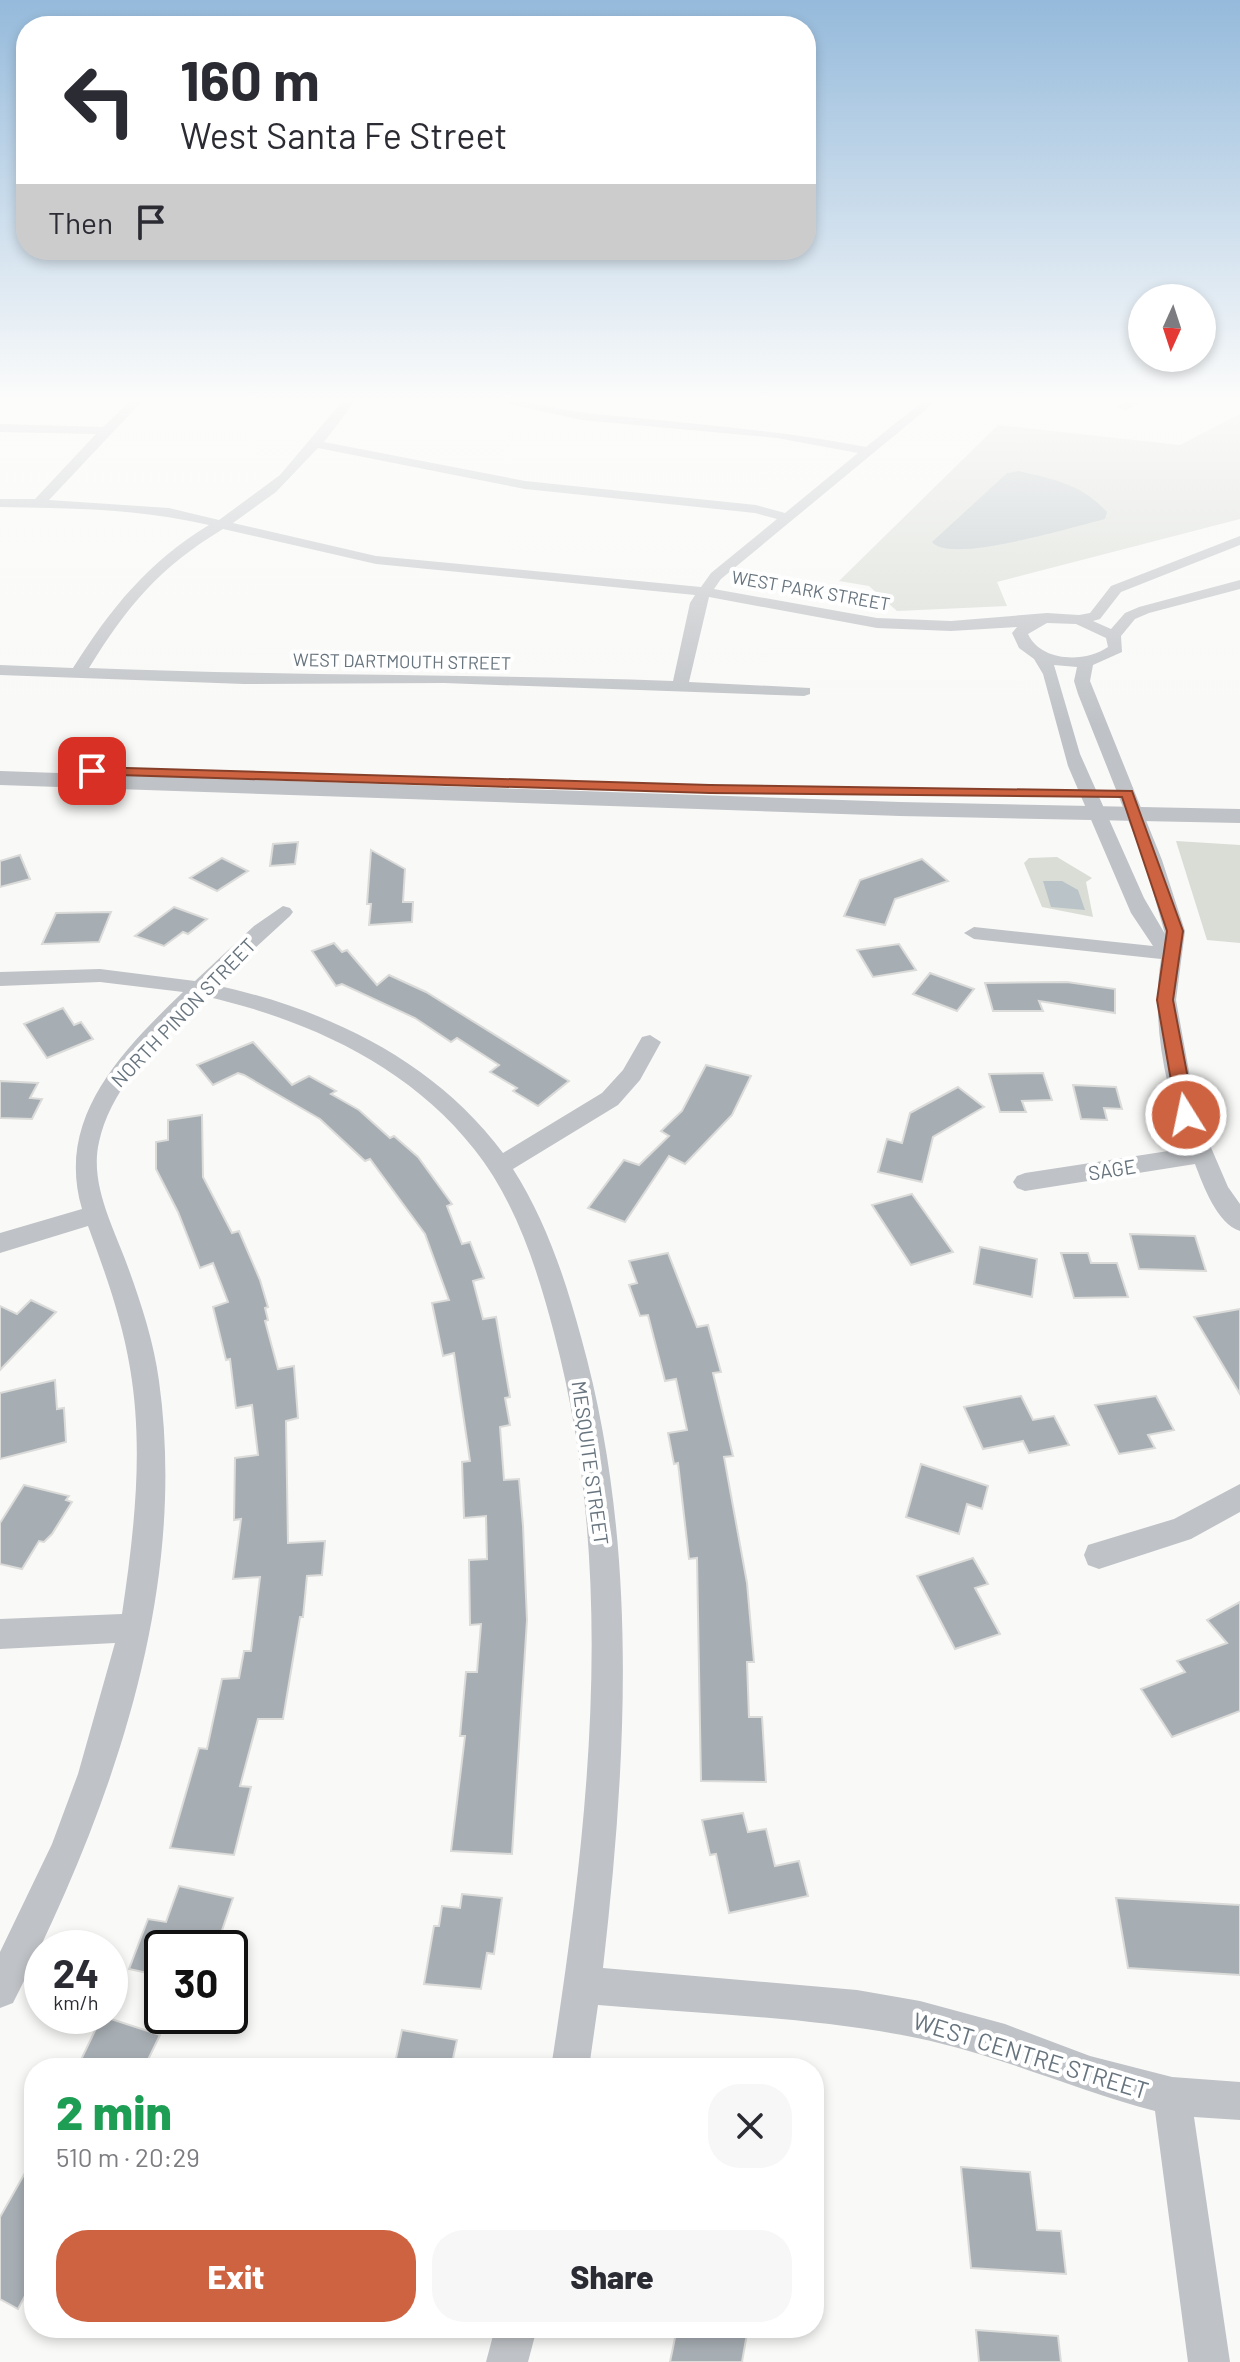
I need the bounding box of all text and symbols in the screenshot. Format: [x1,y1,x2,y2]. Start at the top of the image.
text: 160 m [180,45,320,112]
icon: left [48,48,152,152]
text: West Santa Fe Street [180,113,507,156]
icon: arrive [129,200,173,244]
text: Then [48,204,113,240]
north arrow [1128,284,1216,372]
map controls [1128,284,1216,372]
street label: WEST PARK STREET [730,565,892,615]
street label: WEST DARTMOUTH STREET [293,648,511,674]
pin [58,737,126,805]
icon: arrive [70,749,114,793]
street label: NORTH PINON STREET [106,933,260,1091]
position arrow [1144,1073,1228,1157]
street label: SAGE [1086,1153,1138,1185]
street label: MESQUITE STREET [568,1379,614,1547]
speed limit sign: 30 [144,1930,248,2034]
text: 24 [53,1948,99,1996]
text: km/h [53,1990,99,2014]
street label: WEST CENTRE STREET [910,2005,1152,2105]
text: 2 min [56,2082,172,2140]
button: close [708,2084,792,2168]
text: 510 m · 20:29 [56,2141,200,2172]
button: Exit [56,2230,416,2322]
button: Share [432,2230,792,2322]

